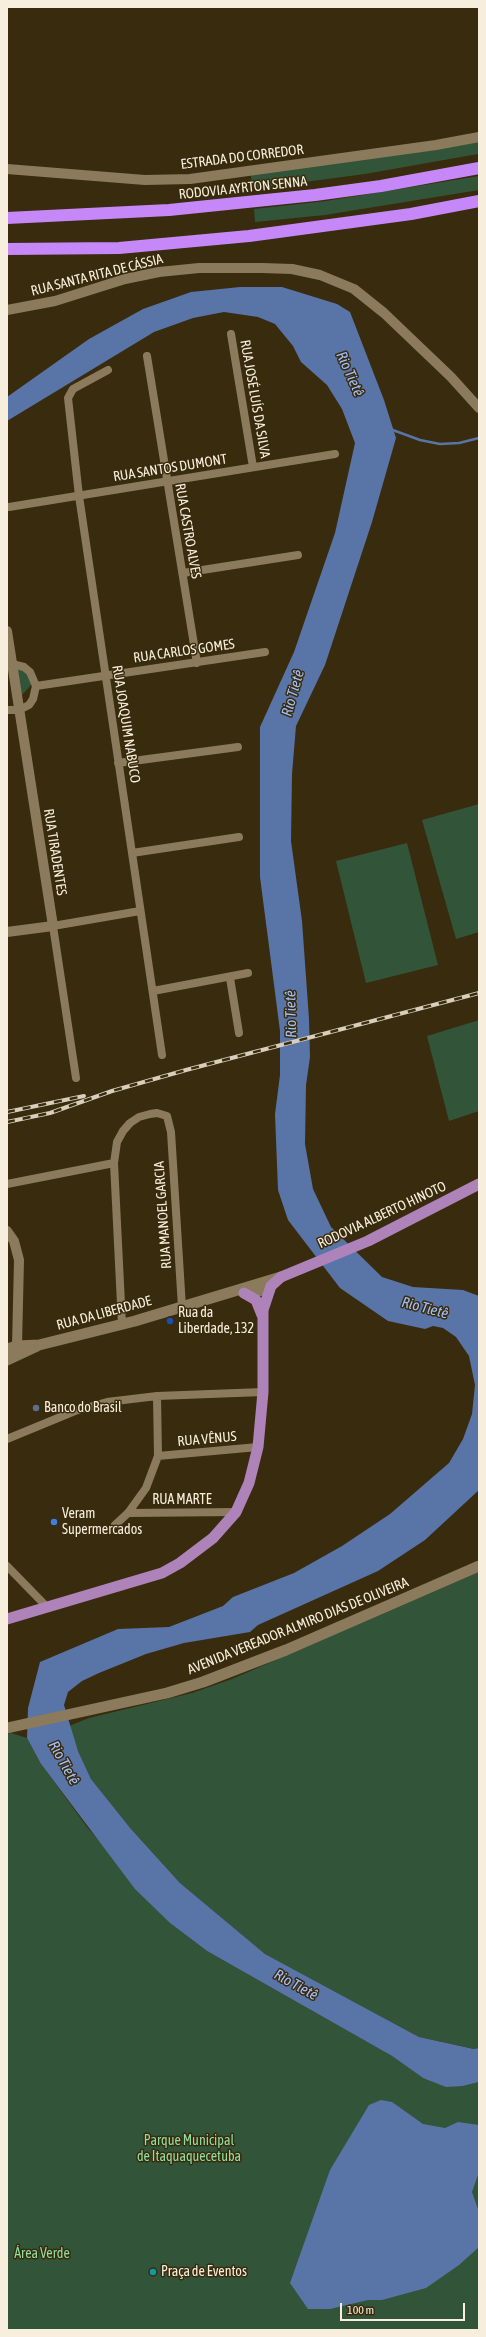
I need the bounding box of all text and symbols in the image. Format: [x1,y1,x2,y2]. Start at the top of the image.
street label: ESTRADA DO CORREDOR [180,141,304,173]
street label: RODOVIA AYRTON SENNA [178,173,308,203]
street label: RUA SANTA RITA DE CÁSSIA [29,250,165,300]
street label: RUA JOSÉ LUÍS DA SILVA [236,339,274,459]
water label: Rio Tietê [332,349,368,399]
street label: RUA SANTOS DUMONT [112,451,228,485]
street label: RUA CASTRO ALVES [171,482,205,580]
street label: RUA CARLOS GOMES [132,636,236,666]
street label: RUA JOAQUIM NABUCO [108,664,144,784]
water label: Rio Tietê [278,668,308,718]
street label: RUA TIRADENTES [40,807,70,897]
water label: Rio Tietê [282,990,300,1038]
street label: RUA MANOEL GARCIA [151,1161,175,1269]
street label: RODOVIA ALBERTO HINOTO [315,1178,449,1252]
street label: RUA DA LIBERDADE [55,1292,153,1334]
water label: Rio Tietê [400,1293,450,1323]
place label: Rua da Liberdade, 132 [178,1305,254,1338]
marker: Rua da Liberdade, 132 [165,1316,175,1326]
place label: Banco do Brasil [44,1400,122,1416]
marker: Banco do Brasil [31,1403,41,1413]
street label: RUA VÊNUS [177,1428,237,1450]
street label: RUA MARTE [152,1492,212,1508]
place label: Veram Supermercados [62,1506,142,1538]
marker: Veram Supermercados [49,1517,59,1527]
street label: AVENIDA VEREADOR ALMIRO DIAS DE OLIVEIRA [185,1574,411,1678]
water label: Rio Tietê [45,1738,83,1788]
water label: Rio Tietê [271,1966,321,2004]
park label: Parque Municipal de Itaquaquecetuba [137,2133,241,2166]
park label: Área Verde [14,2246,70,2262]
place label: Praça de Eventos [161,2264,247,2280]
marker: Praça de Eventos [148,2267,158,2277]
scale bar [342,2295,467,2321]
text: 100 m [347,2303,374,2317]

